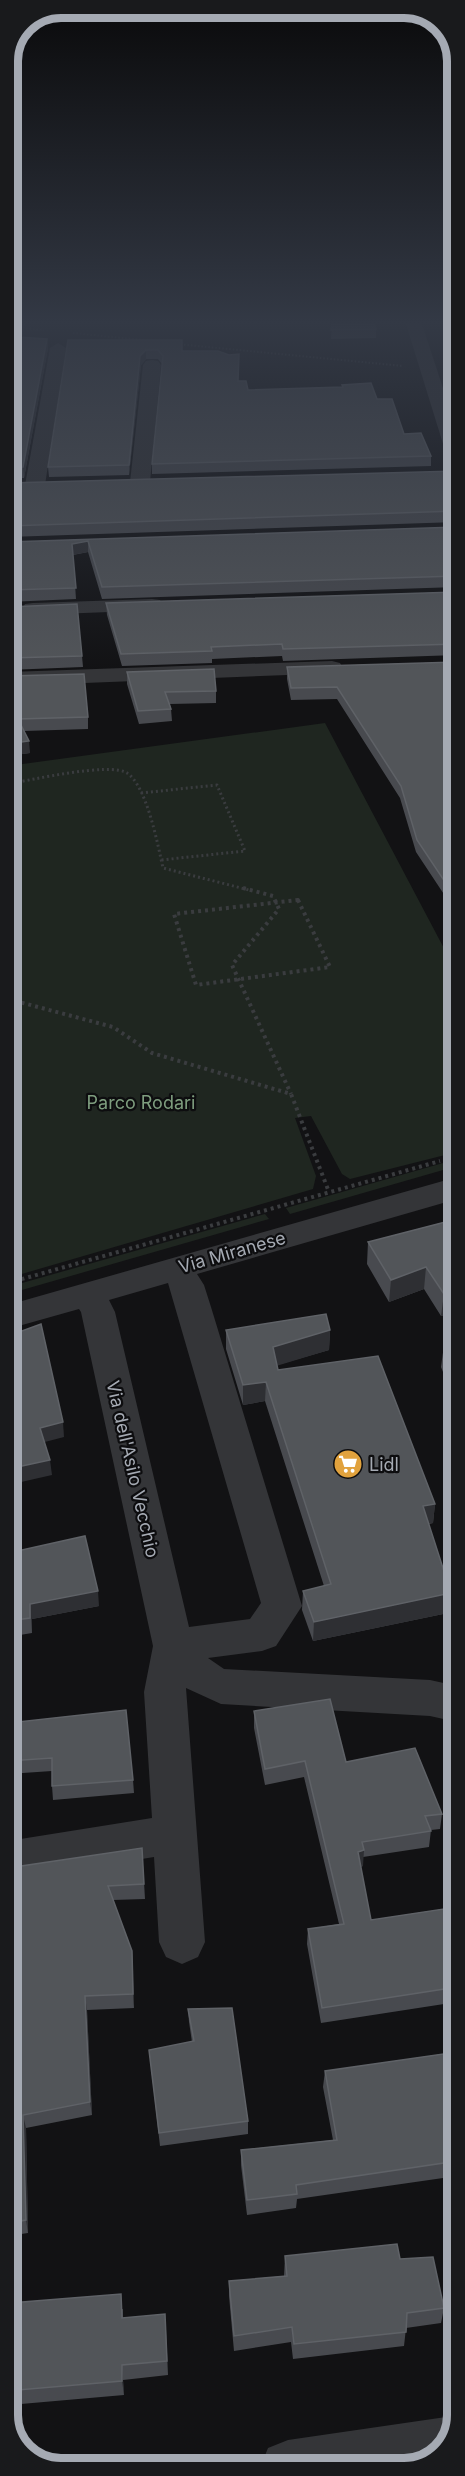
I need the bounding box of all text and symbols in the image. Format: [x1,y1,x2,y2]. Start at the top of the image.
park label: Parco Rodari [87,1092,195,1113]
street label: Via Miranese [176,1227,288,1277]
street label: Via dell'Asilo Vecchio [102,1378,164,1560]
supermarket icon: Lidl [332,1448,364,1480]
place label: Lidl [369,1454,399,1475]

